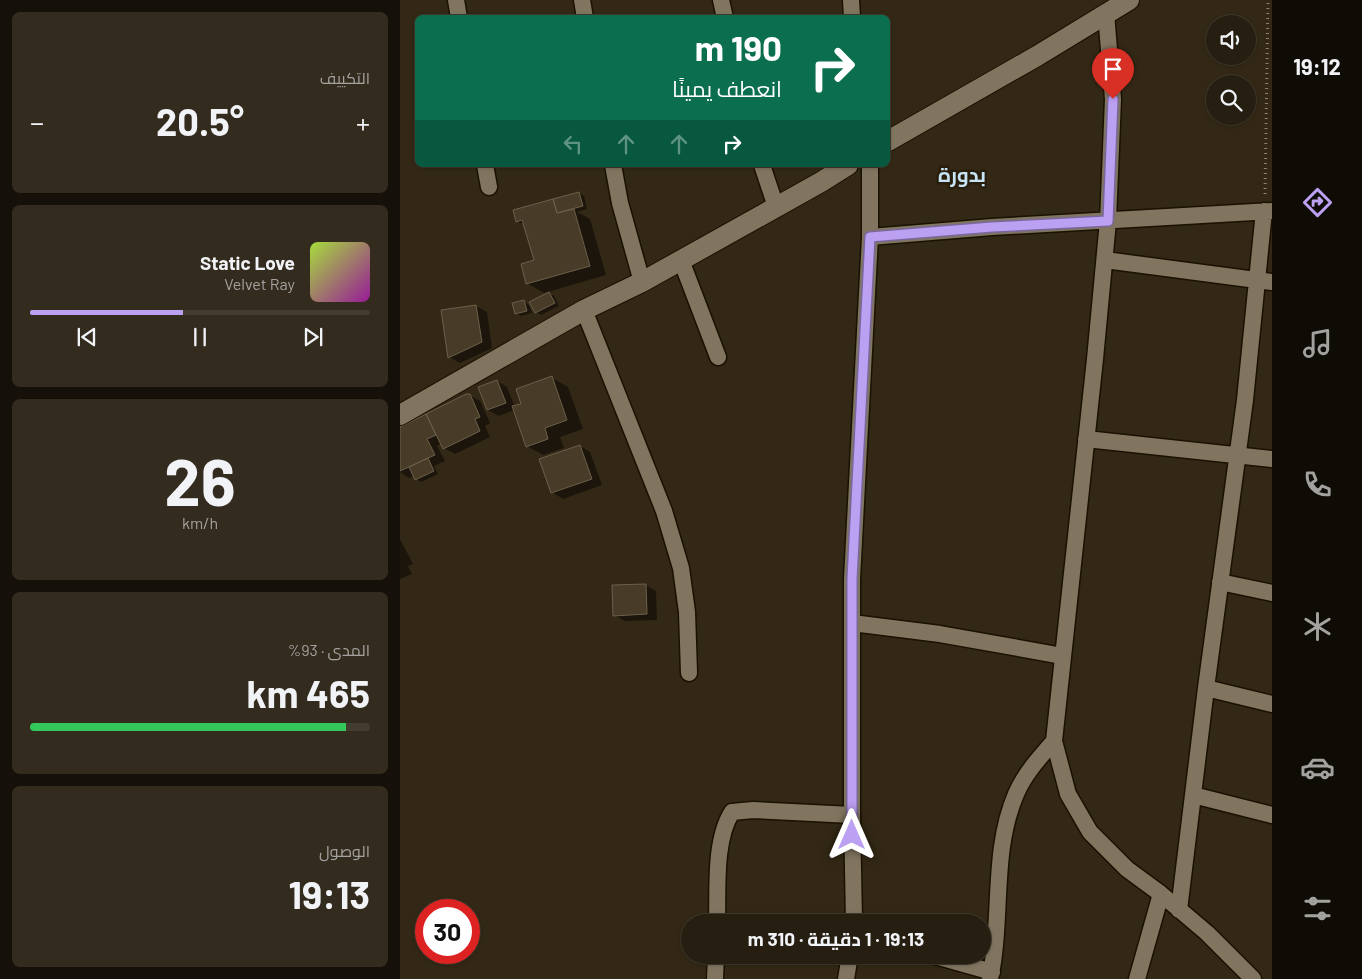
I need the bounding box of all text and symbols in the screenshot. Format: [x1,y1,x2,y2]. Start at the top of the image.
map controls [1206,15,1256,125]
button: sound [1206,15,1256,65]
text: 190 m [695,26,782,68]
icon: right [800,35,865,100]
pin [1092,48,1134,99]
text: 19:12 [1293,53,1341,79]
icon: arrive [1099,55,1127,83]
text: التكييف [320,68,370,87]
text: انعطف يمينًا [672,75,782,101]
button: search [1206,75,1256,125]
text: 20.5° [156,98,244,144]
text: − [30,105,44,139]
text: + [356,105,370,139]
icon: left [559,130,587,158]
icon: ahead [612,130,640,158]
icon: ahead [665,130,693,158]
icon: right [718,130,746,158]
district label: بدورة [938,162,986,187]
icon: directions [1300,185,1335,220]
text: Static Love [200,251,295,274]
text: Velvet Ray [224,274,295,293]
icon: previous [73,323,101,351]
icon: pause [186,323,214,351]
icon: next [299,323,327,351]
icon: music [1300,326,1335,361]
text: 26 [164,441,236,519]
icon: phone [1300,467,1335,502]
text: km/h [182,513,218,532]
icon: climate [1300,609,1335,644]
text: المدى · 93% [288,640,370,659]
text: 465 km [247,670,370,716]
icon: car [1300,750,1335,785]
position arrow [825,808,877,860]
text: الوصول [319,841,370,860]
text: 19:13 [289,871,370,917]
icon: filters [1300,891,1335,926]
speed limit sign: 30 [415,899,480,964]
text: 19:13 · 1 دقيقة · 310 m [748,927,924,950]

